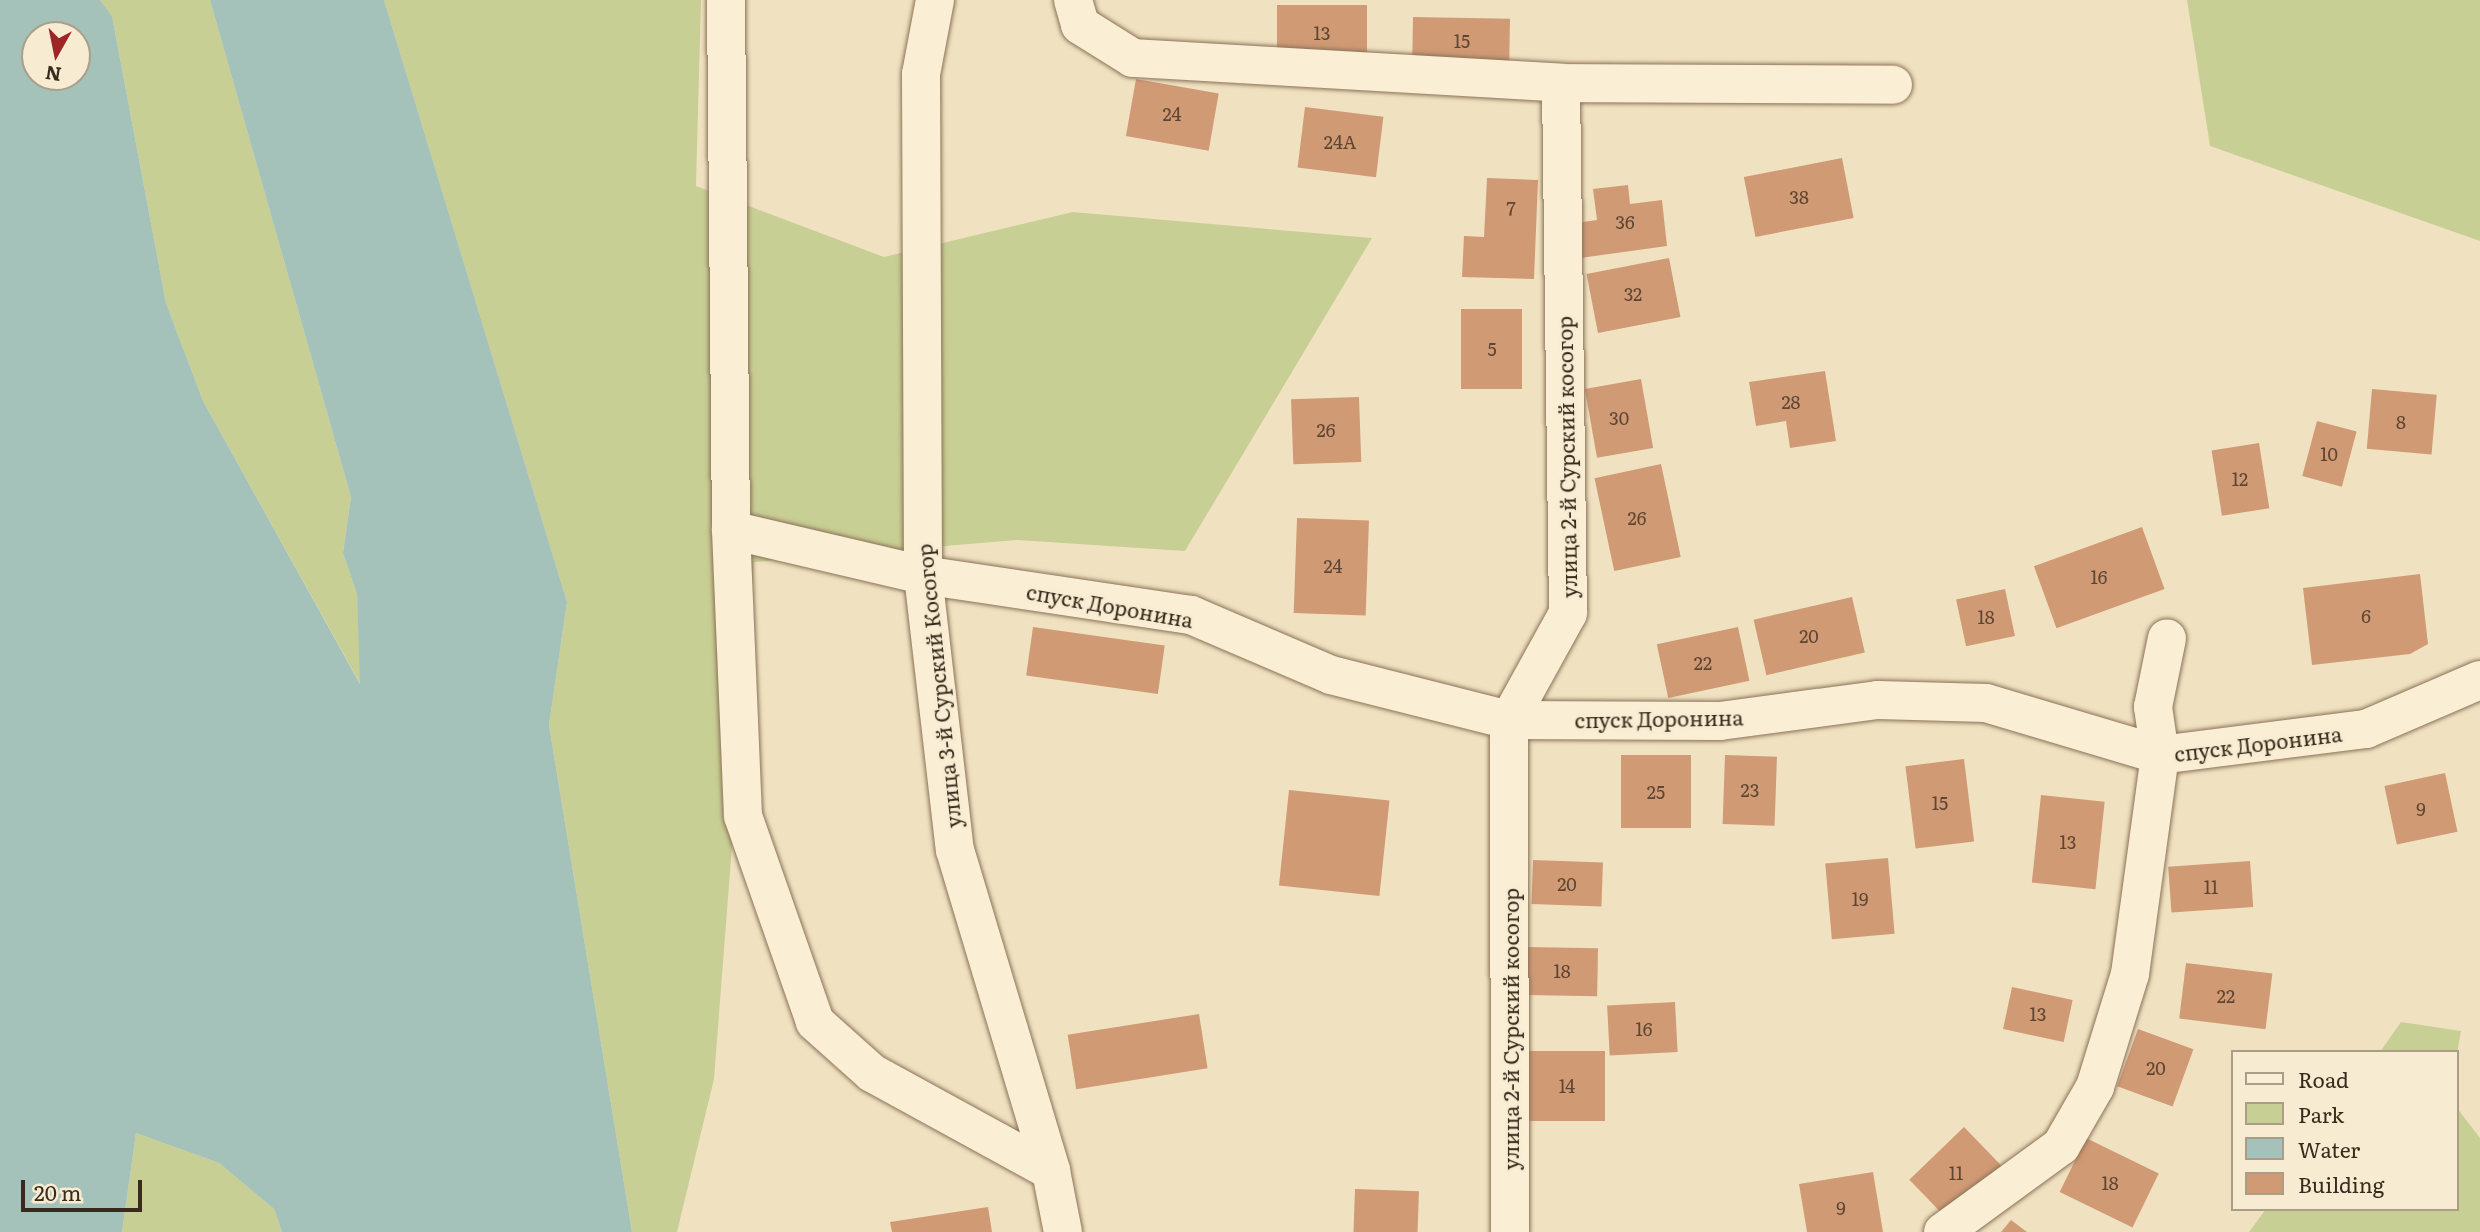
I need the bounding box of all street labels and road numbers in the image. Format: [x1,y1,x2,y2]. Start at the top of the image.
street label: улица 2-й Сурский косогор [1551,316,1581,598]
street label: улица 3-й Сурский Косогор [911,543,965,829]
street label: спуск Доронина [1025,578,1195,632]
street label: спуск Доронина [1574,704,1744,732]
street label: спуск Доронина [2173,720,2343,766]
street label: улица 2-й Сурский косогор [1497,888,1523,1170]

